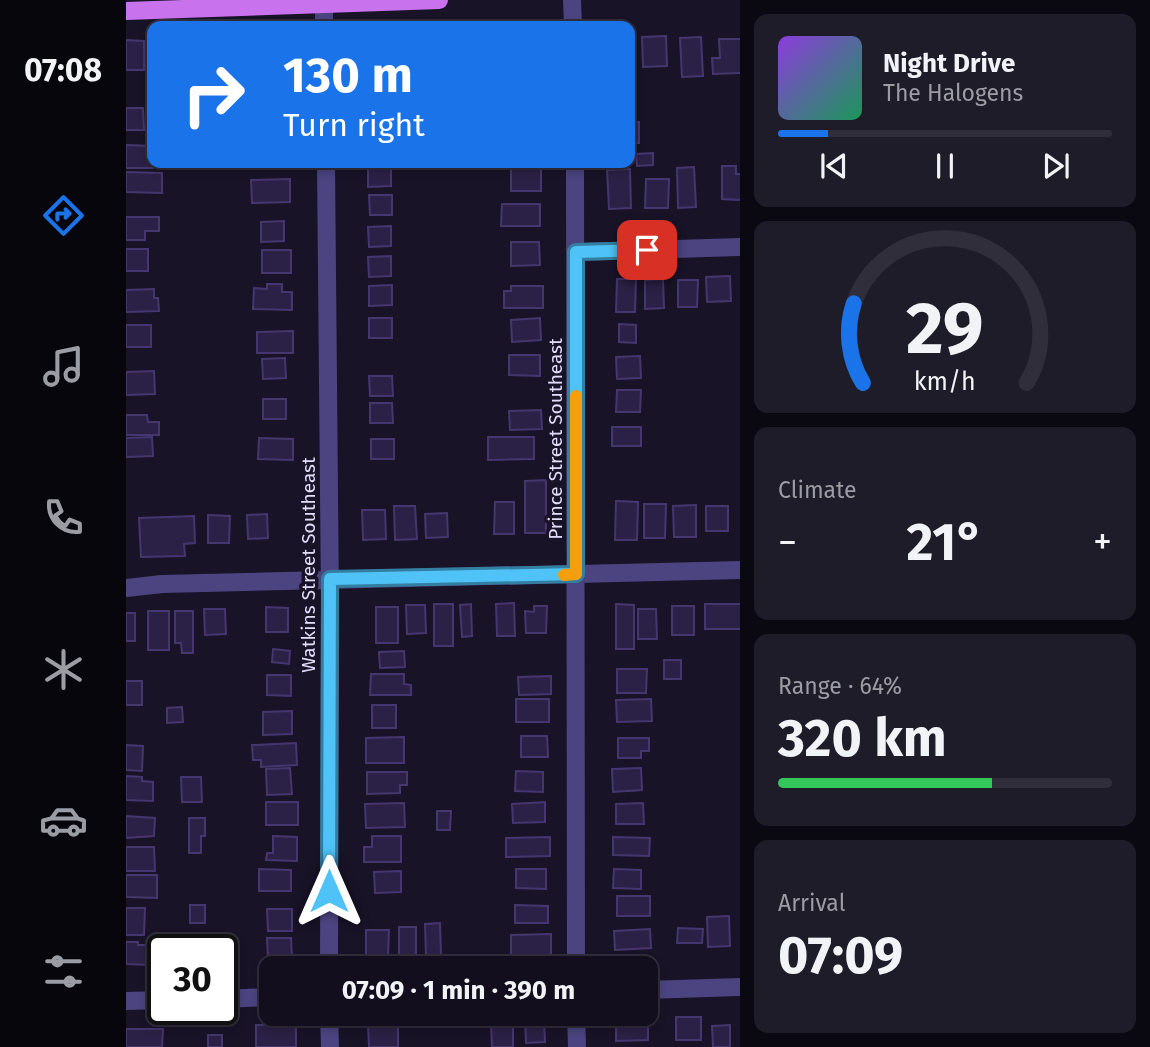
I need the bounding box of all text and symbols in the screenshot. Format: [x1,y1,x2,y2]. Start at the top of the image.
text: 130 m [283,46,413,105]
text: Night Drive [883,48,1015,79]
icon: right [168,49,259,140]
text: 07:08 [24,51,102,89]
text: The Halogens [883,79,1023,107]
text: Turn right [283,106,425,144]
icon: previous [815,147,853,185]
icon: pause [926,147,964,185]
icon: next [1037,147,1075,185]
icon: directions [39,191,88,240]
pin [617,220,677,280]
icon: arrive [628,231,666,269]
text: 29 [906,285,984,372]
street label: Prince Street Southeast [544,338,567,540]
icon: music [39,342,88,391]
text: km/h [914,367,976,397]
street label: Watkins Street Southeast [297,457,320,673]
text: Climate [778,476,857,504]
icon: phone [39,493,88,542]
text: 21° [907,511,984,574]
text: − [778,519,797,565]
text: + [1093,519,1112,565]
icon: climate [39,645,88,694]
text: Range · 64% [778,672,902,700]
text: 320 km [778,707,947,770]
icon: car [39,796,88,845]
position arrow [292,854,366,928]
text: Arrival [778,889,845,917]
text: 07:09 [778,924,903,987]
speed limit sign: 30 [147,934,238,1025]
icon: filters [39,947,88,996]
text: 07:09 · 1 min · 390 m [342,975,575,1006]

